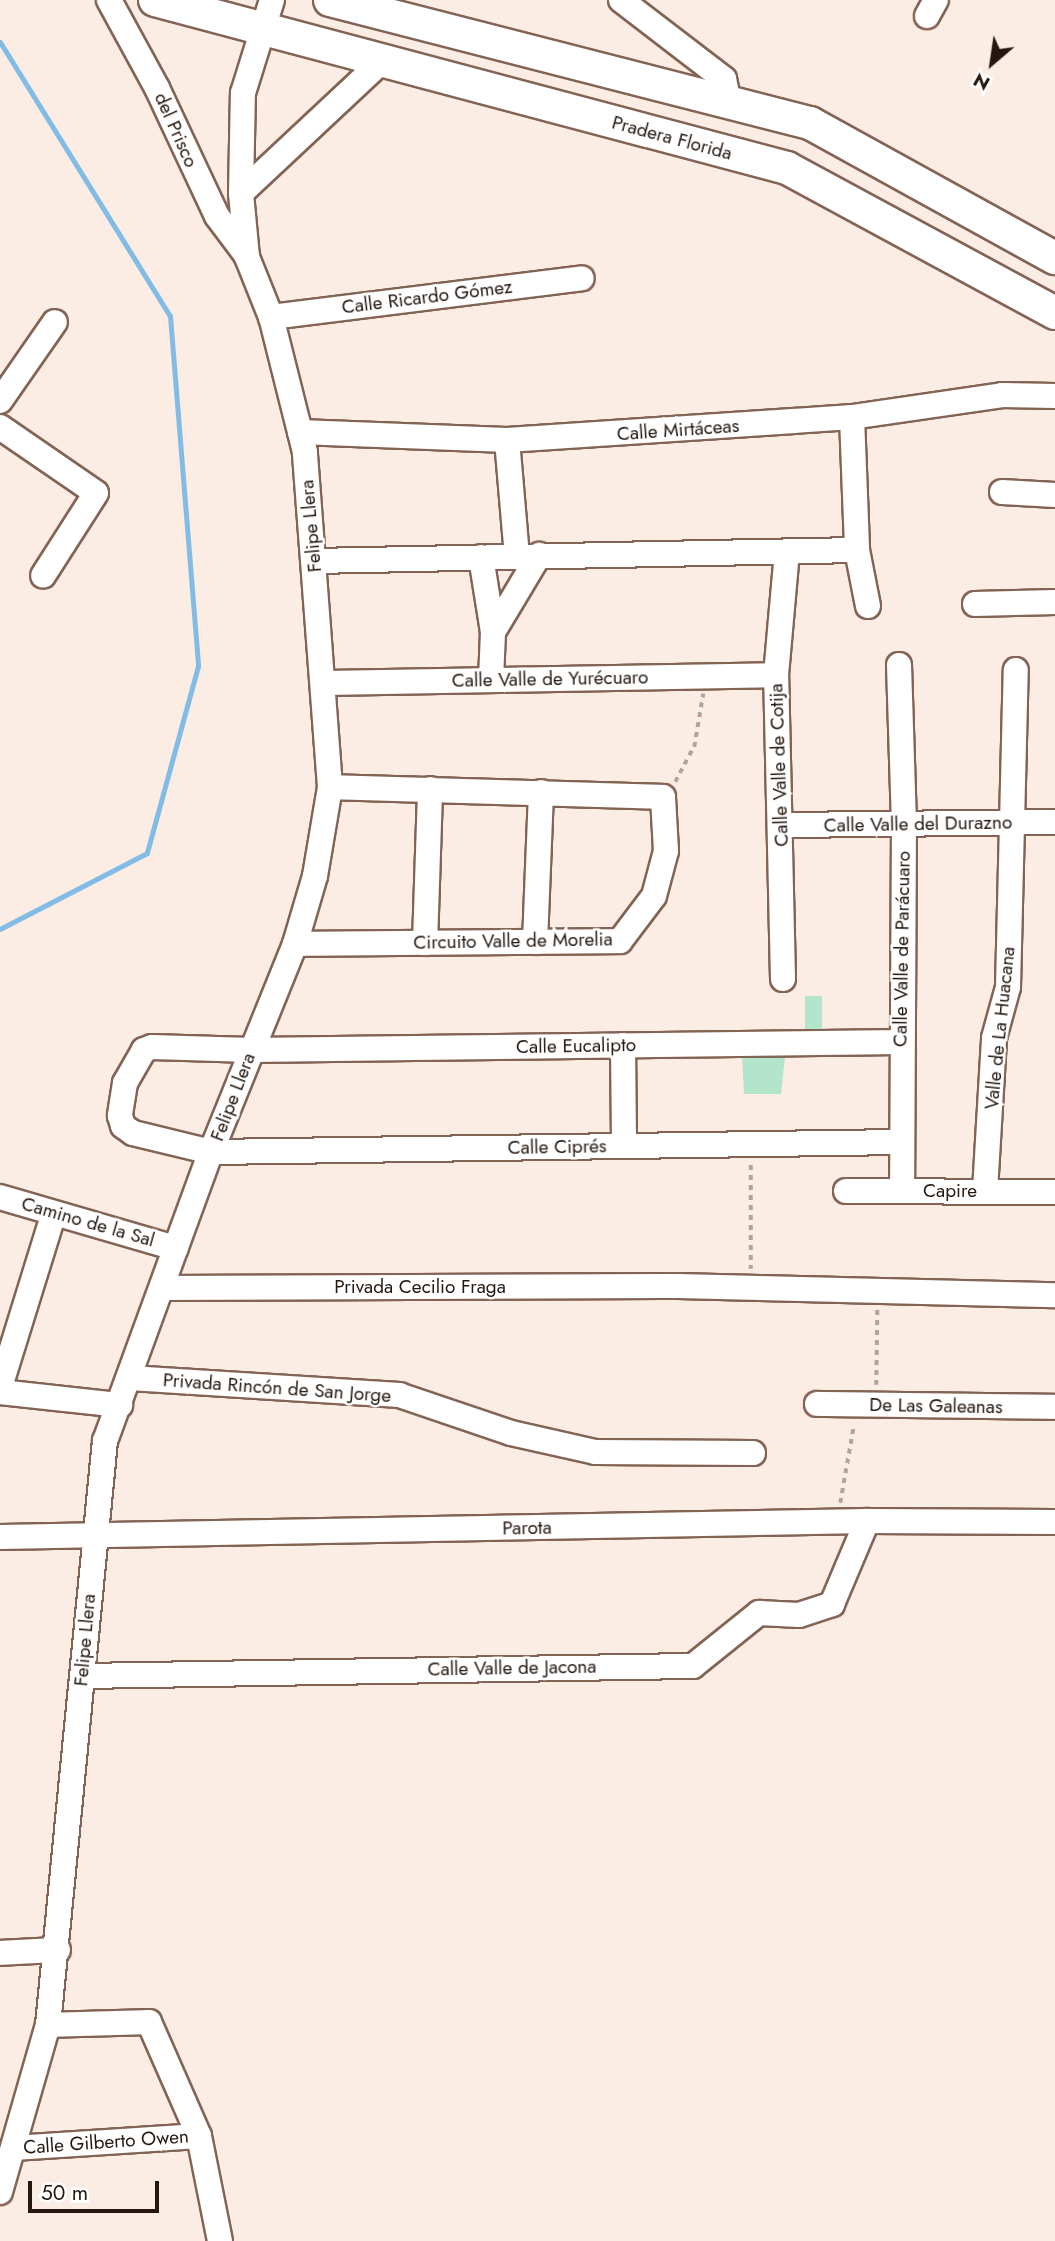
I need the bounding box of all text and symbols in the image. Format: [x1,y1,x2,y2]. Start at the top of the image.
north arrow [957,28,1027,98]
text: N [968,66,995,97]
street label: del Prisco [149,89,203,171]
street label: Pradera Florida [609,111,735,165]
street label: Calle Ricardo Gómez [340,275,514,319]
street label: Calle Mirtáceas [616,414,740,446]
street label: Felipe Llera [296,479,326,573]
street label: Calle Valle de Yurécuaro [452,666,648,692]
street label: Calle Valle de Cotija [765,683,793,847]
street label: Calle Valle del Durazno [823,811,1013,837]
street label: Calle Valle de Parácuaro [889,851,915,1047]
street label: Circuito Valle de Morelia [413,928,613,954]
street label: Valle de La Huacana [980,945,1020,1111]
street label: Calle Eucalipto [516,1034,636,1058]
street label: Felipe Llera [206,1050,260,1144]
street label: Calle Ciprés [507,1135,607,1159]
street label: Capire [923,1180,977,1202]
street label: Camino de la Sal [19,1192,157,1252]
street label: Privada Cecilio Fraga [334,1276,506,1298]
street label: Privada Rincón de San Jorge [162,1369,392,1407]
street label: De Las Galeanas [869,1393,1003,1419]
street label: Parota [502,1516,552,1540]
street label: Felipe Llera [70,1593,100,1687]
street label: Calle Valle de Jacona [427,1655,597,1681]
street label: Calle Gilberto Owen [22,2125,190,2159]
scale bar [32,2168,163,2212]
text: 50 m [41,2178,88,2208]

